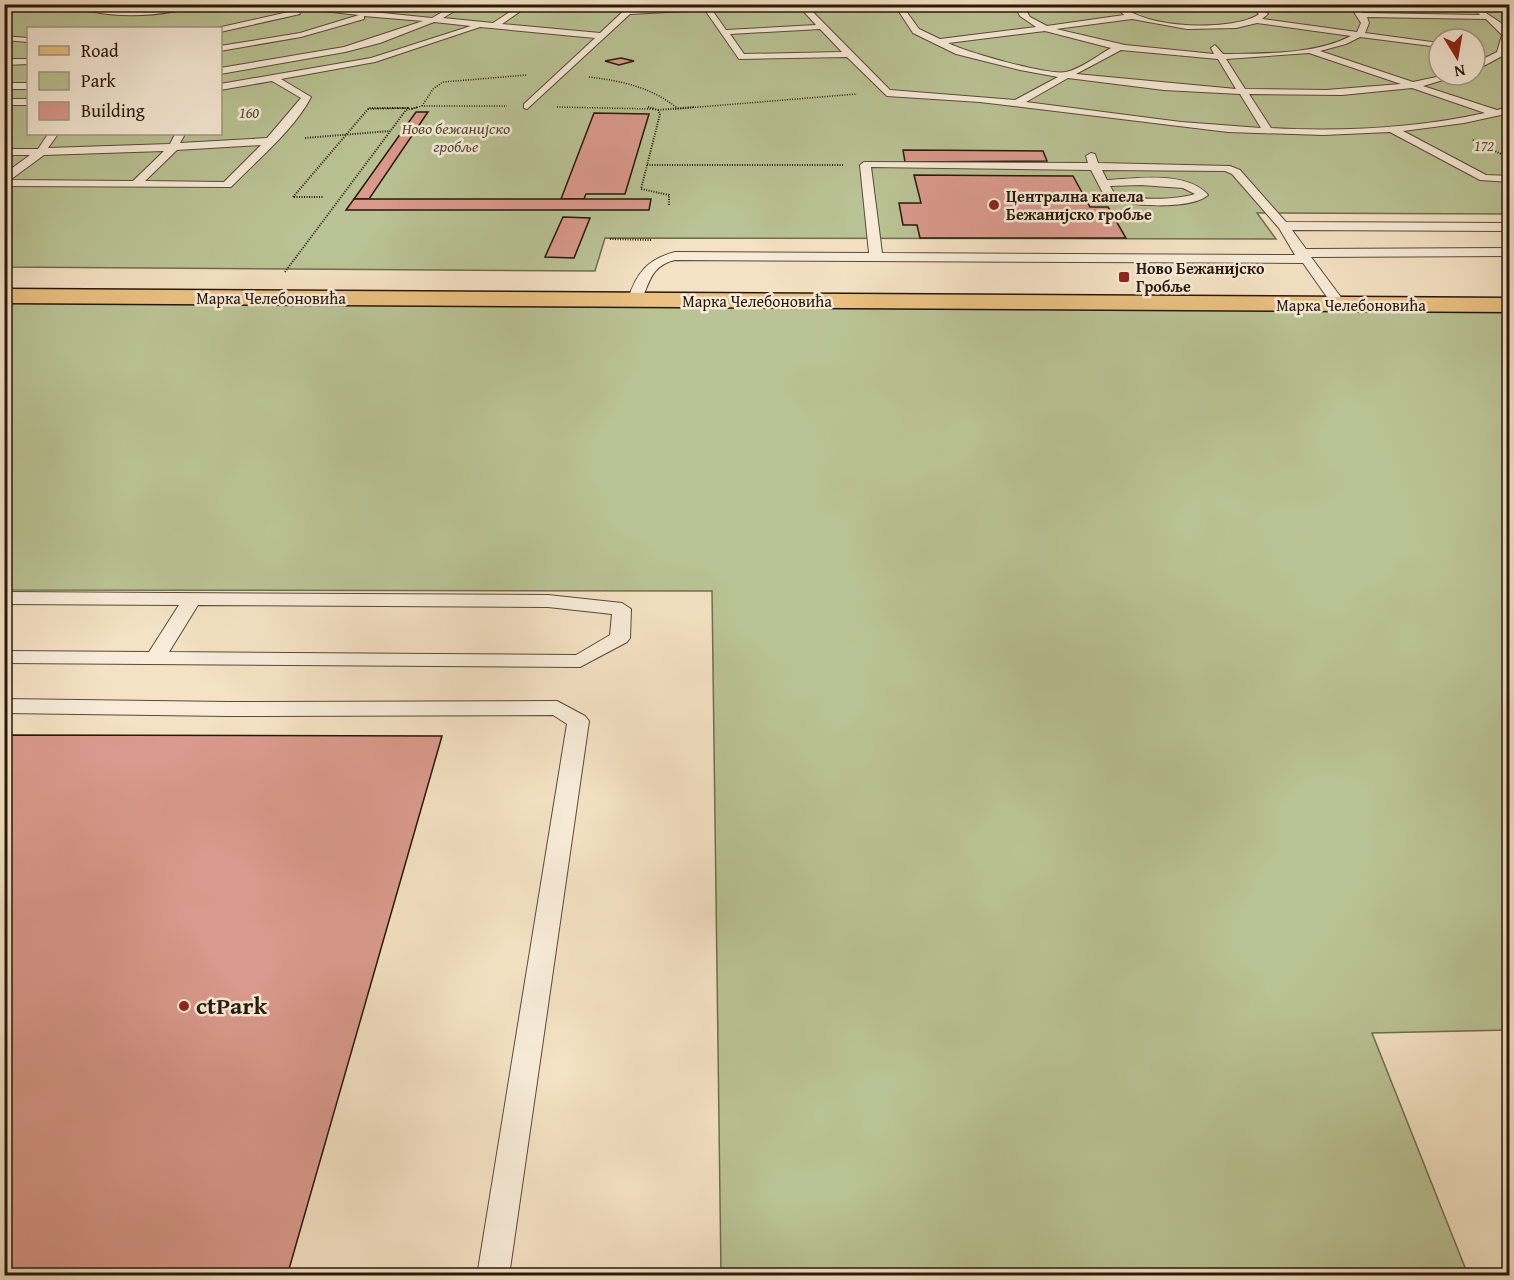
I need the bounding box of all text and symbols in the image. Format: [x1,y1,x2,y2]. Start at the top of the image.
legend [27,27,222,135]
north arrow [1427,27,1487,87]
text: Road [81,37,119,64]
text: N [1452,59,1467,85]
text: Park [81,67,117,94]
text: Building [81,97,145,124]
park label: 160 [239,100,259,124]
park label: Ново бежанијско гробље [402,116,510,158]
park label: 172 [1474,133,1494,157]
place label: Централна капела Бежанијско гробље [1006,184,1152,226]
marker: Централна капела Бежанијско гробље [987,198,1001,212]
place label: Ново Бежанијско Гробље [1136,256,1265,298]
marker: Ново Бежанијско Гробље [1117,270,1131,284]
street label: Марка Челебоновића [196,286,346,310]
street label: Марка Челебоновића [682,289,832,313]
street label: Марка Челебоновића [1276,293,1426,317]
place label: ctPark [196,988,267,1023]
marker: ctPark [177,999,191,1013]

